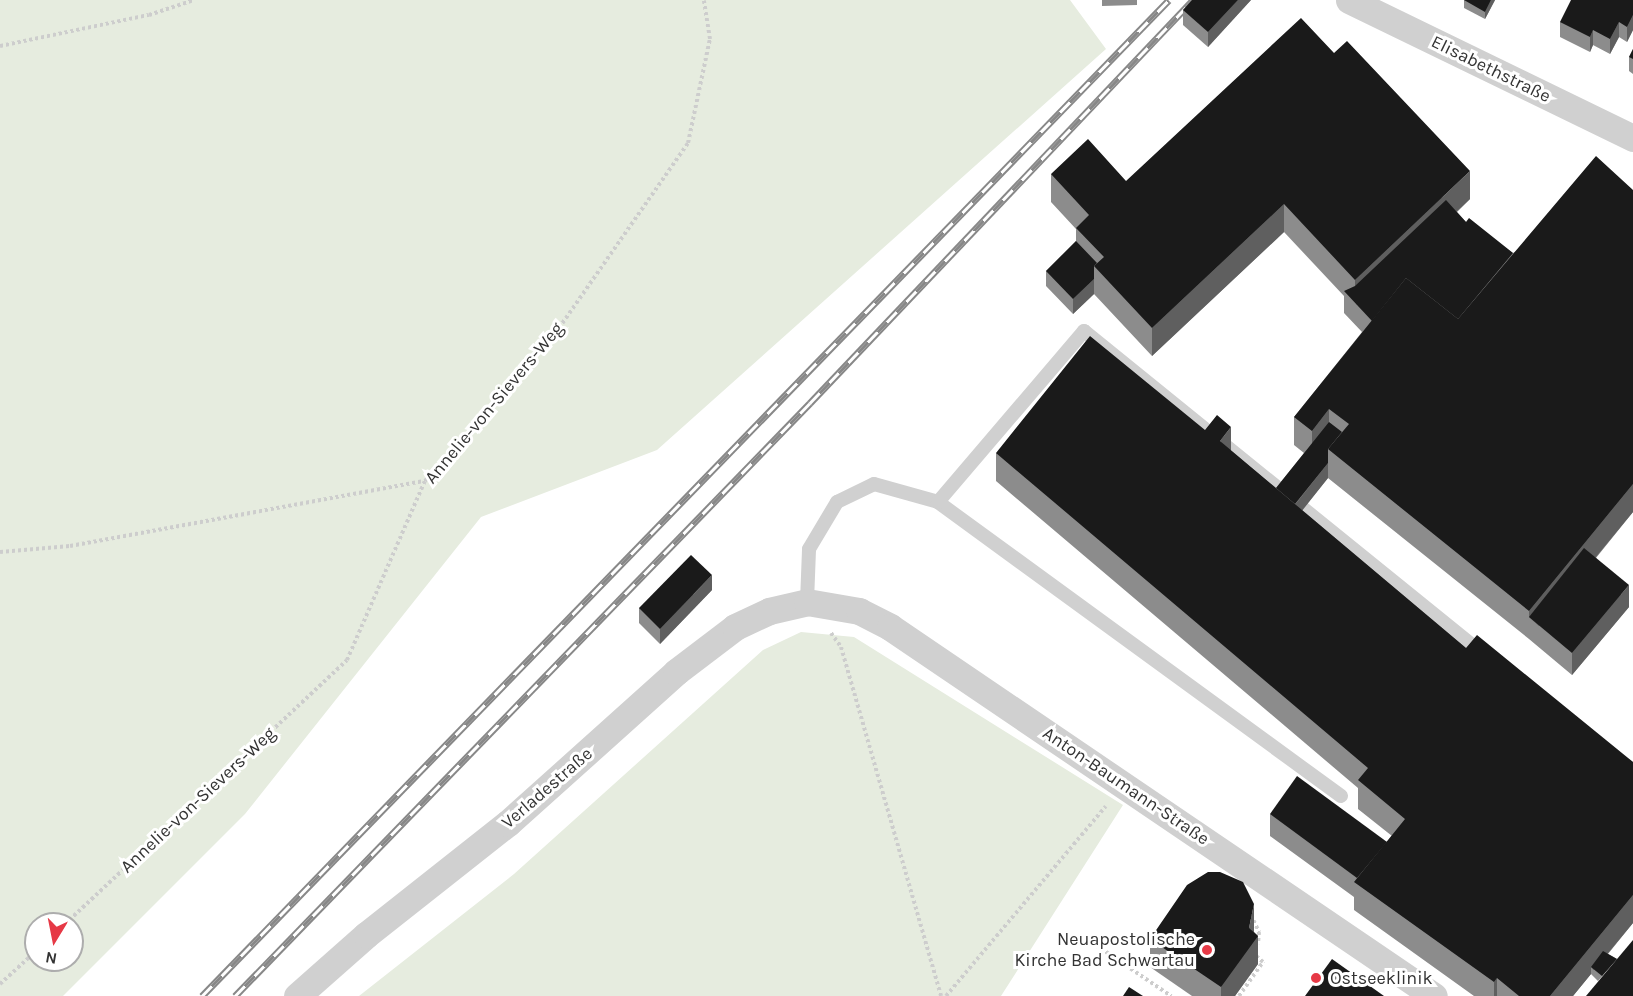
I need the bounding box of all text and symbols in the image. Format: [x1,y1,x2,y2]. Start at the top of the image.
street label: Elisabethstraße [1428,31,1554,107]
street label: Annelie-von-Sievers-Weg [420,318,568,488]
street label: Annelie-von-Sievers-Weg [116,722,280,878]
street label: Anton-Baumann-Straße [1039,722,1213,850]
street label: Verladestraße [497,743,597,833]
north arrow [24,912,84,972]
place label: Neuapostolische Kirche Bad Schwartau [1014,929,1195,972]
marker: Neuapostolische Kirche Bad Schwartau [1200,943,1214,957]
text: N [44,948,58,969]
place label: Ostseeklinik [1330,967,1433,989]
marker: Ostseeklinik [1307,969,1325,987]

